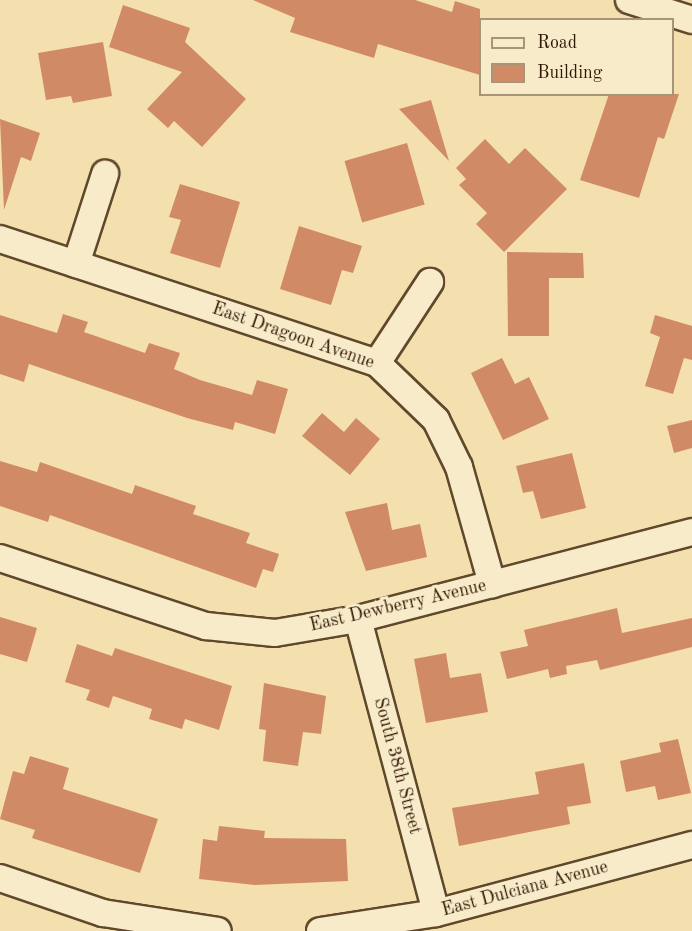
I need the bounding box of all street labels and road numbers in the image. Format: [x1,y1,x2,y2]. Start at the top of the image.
street label: East Dragoon Avenue [209,298,377,374]
street label: East Dewberry Avenue [308,575,488,637]
street label: South 38th Street [368,695,426,837]
street label: East Dulciana Avenue [439,856,611,922]

